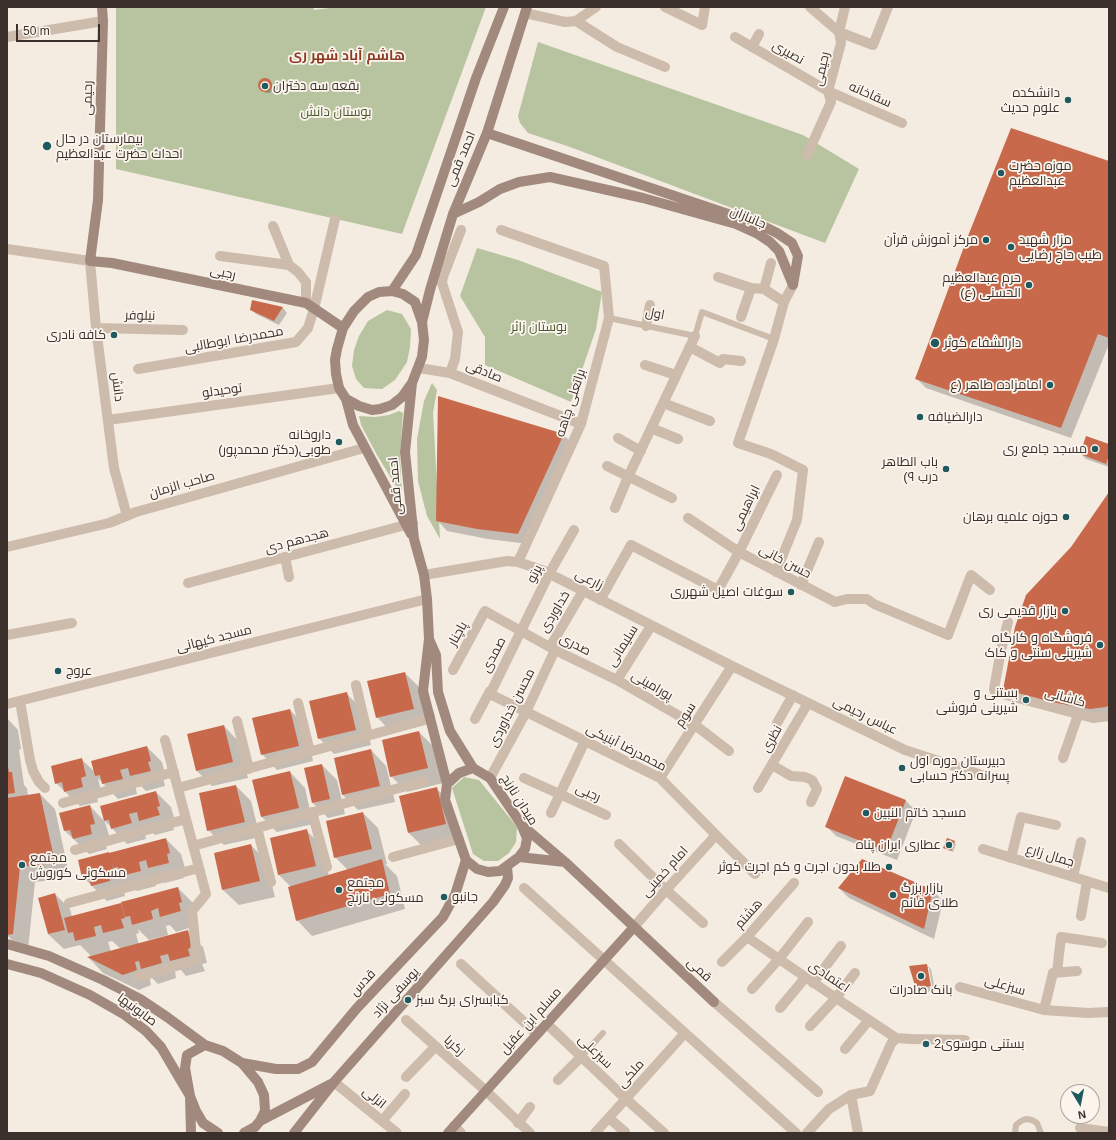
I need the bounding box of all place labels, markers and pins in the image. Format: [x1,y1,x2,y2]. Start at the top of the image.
place label: بقعه سه دختران [273,78,359,94]
marker: بقعه سه دختران [260,81,270,91]
place label: دانشکده علوم حدیث [1001,85,1060,116]
marker: دانشکده علوم حدیث [1063,95,1073,105]
place label: بیمارستان در حال احداث حضرت عبدالعظیم [56,131,183,162]
marker: بیمارستان در حال احداث حضرت عبدالعظیم [41,140,53,152]
place label: موزه حضرت عبدالعظیم [1009,158,1072,189]
marker: موزه حضرت عبدالعظیم [996,168,1006,178]
place label: مرکز آموزش قرآن [884,232,978,248]
place label: مزار شهید طیب حاج رضایی [1019,232,1102,263]
marker: مرکز آموزش قرآن [981,235,991,245]
marker: مزار شهید طیب حاج رضایی [1006,242,1016,252]
place label: حرم عبدالعظیم الحسنی (ع) [942,270,1021,301]
marker: حرم عبدالعظیم الحسنی (ع) [1024,280,1034,290]
place label: کافه نادری [46,327,106,343]
marker: کافه نادری [109,330,119,340]
place label: دارالشفاء کوثر [944,335,1021,351]
marker: دارالشفاء کوثر [929,337,941,349]
place label: امامزاده طاهر (ع [950,377,1042,393]
marker: امامزاده طاهر (ع [1045,380,1055,390]
place label: دارالضیافه [928,409,982,425]
marker: دارالضیافه [915,412,925,422]
place label: داروخانه طوبی(دکتر محمدپور) [218,427,331,458]
marker: داروخانه طوبی(دکتر محمدپور) [334,437,344,447]
place label: مسجد جامع ری [1003,441,1087,457]
marker: مسجد جامع ری [1090,444,1100,454]
place label: باب الطاهر (درب ۹ [882,454,938,485]
marker: باب الطاهر (درب ۹ [941,464,951,474]
place label: حوزه علمیه برهان [963,509,1058,525]
marker: حوزه علمیه برهان [1061,512,1071,522]
place label: سوغات اصیل شهرری [670,584,783,600]
marker: سوغات اصیل شهرری [786,587,796,597]
place label: بازار قدیمی ری [978,603,1057,619]
marker: بازار قدیمی ری [1060,606,1070,616]
place label: فروشگاه و کارگاه شیرینی سنتی و کاک [985,630,1092,661]
marker: فروشگاه و کارگاه شیرینی سنتی و کاک [1095,640,1105,650]
place label: عروج [66,663,92,679]
marker: عروج [53,666,63,676]
place label: بستنی و شیرینی فروشی [936,685,1018,716]
marker: بستنی و شیرینی فروشی [1021,695,1031,705]
place label: دبیرستان دوره اول پسرانه دکتر حسابی [910,753,1009,784]
marker: دبیرستان دوره اول پسرانه دکتر حسابی [897,763,907,773]
place label: مسجد خاتم النبین [874,805,966,821]
marker: مسجد خاتم النبین [861,808,871,818]
place label: عطاری ایران پناه [856,837,941,853]
marker: عطاری ایران پناه [944,840,954,850]
place label: مجتمع مسکونی کوروش [30,850,126,881]
place label: طلا بدون اجرت و كم اجرت كوثر [718,859,881,875]
marker: مجتمع مسکونی کوروش [17,860,27,870]
marker: طلا بدون اجرت و كم اجرت كوثر [884,862,894,872]
place label: مجتمع مسکونی نارنج [347,875,424,906]
place label: بازار بزرگ طلای قائم [901,880,958,911]
marker: مجتمع مسکونی نارنج [334,885,344,895]
place label: جانبو [452,889,478,905]
marker: بازار بزرگ طلای قائم [888,890,898,900]
marker: جانبو [439,892,449,902]
marker: بانک صادرات [916,971,926,981]
place label: بانک صادرات [890,982,952,998]
place label: کبابسرای برگ سبز [416,992,509,1008]
marker: کبابسرای برگ سبز [403,995,413,1005]
place label: بستنی موسوی2 [934,1036,1024,1052]
marker: بستنی موسوی2 [921,1039,931,1049]

